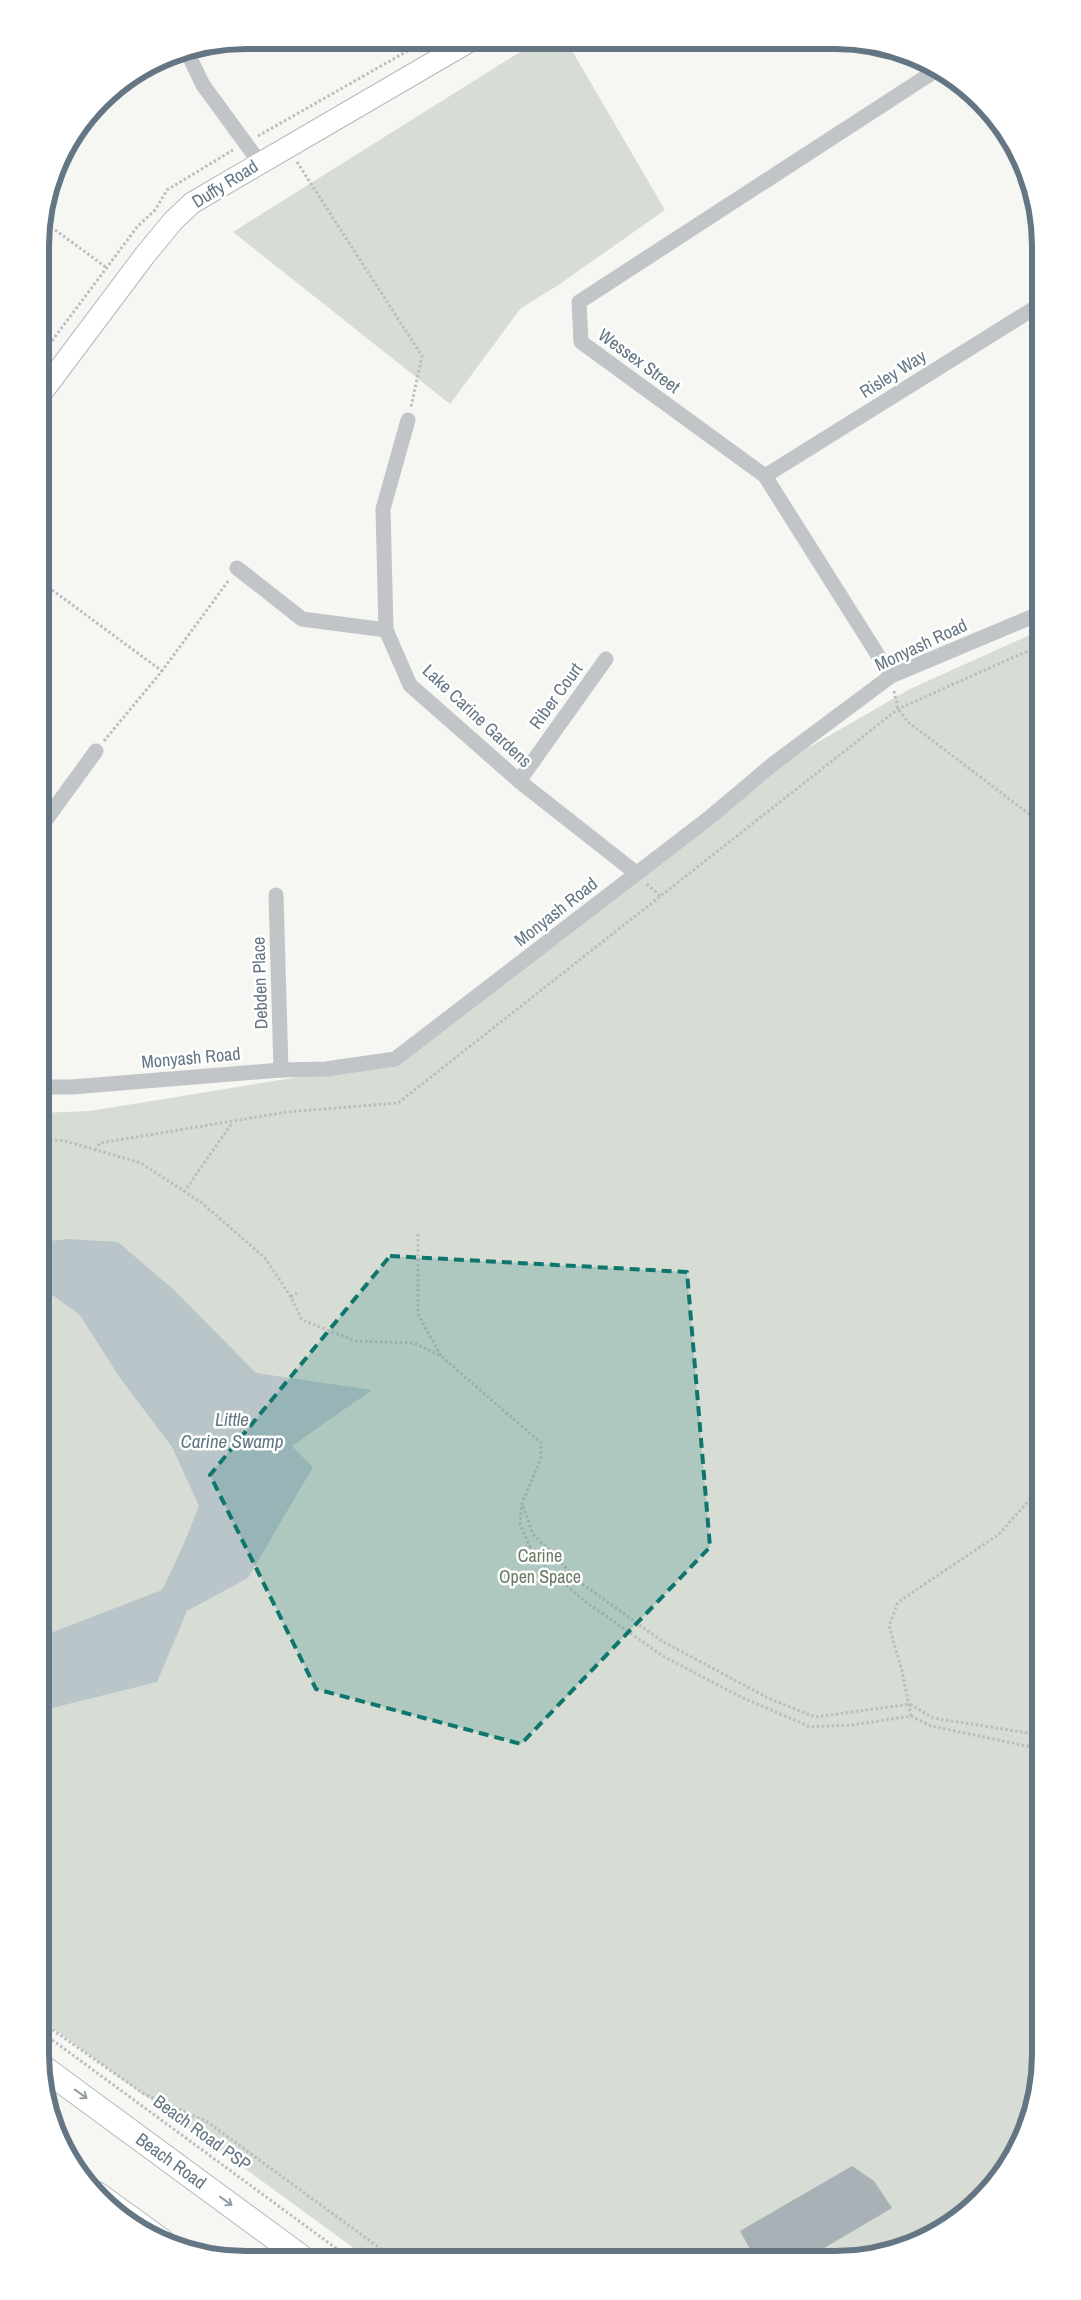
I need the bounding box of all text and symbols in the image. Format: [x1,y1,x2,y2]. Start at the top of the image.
street label: Duffy Road [187,153,263,214]
street label: Wessex Street [593,322,685,399]
street label: Risley Way [855,343,931,404]
street label: Monyash Road [871,612,971,677]
street label: Riber Court [523,657,588,734]
street label: Lake Carine Gardens [417,658,537,773]
street label: Monyash Road [509,871,603,952]
street label: Debden Place [245,936,274,1030]
street label: Monyash Road [140,1041,241,1074]
water label: Little Carine Swamp [180,1406,284,1454]
park label: Carine Open Space [499,1543,581,1589]
one-way arrow [74,2089,87,2100]
street label: Beach Road PSP [149,2091,255,2175]
street label: Beach Road [132,2128,210,2194]
one-way arrow [219,2196,233,2206]

